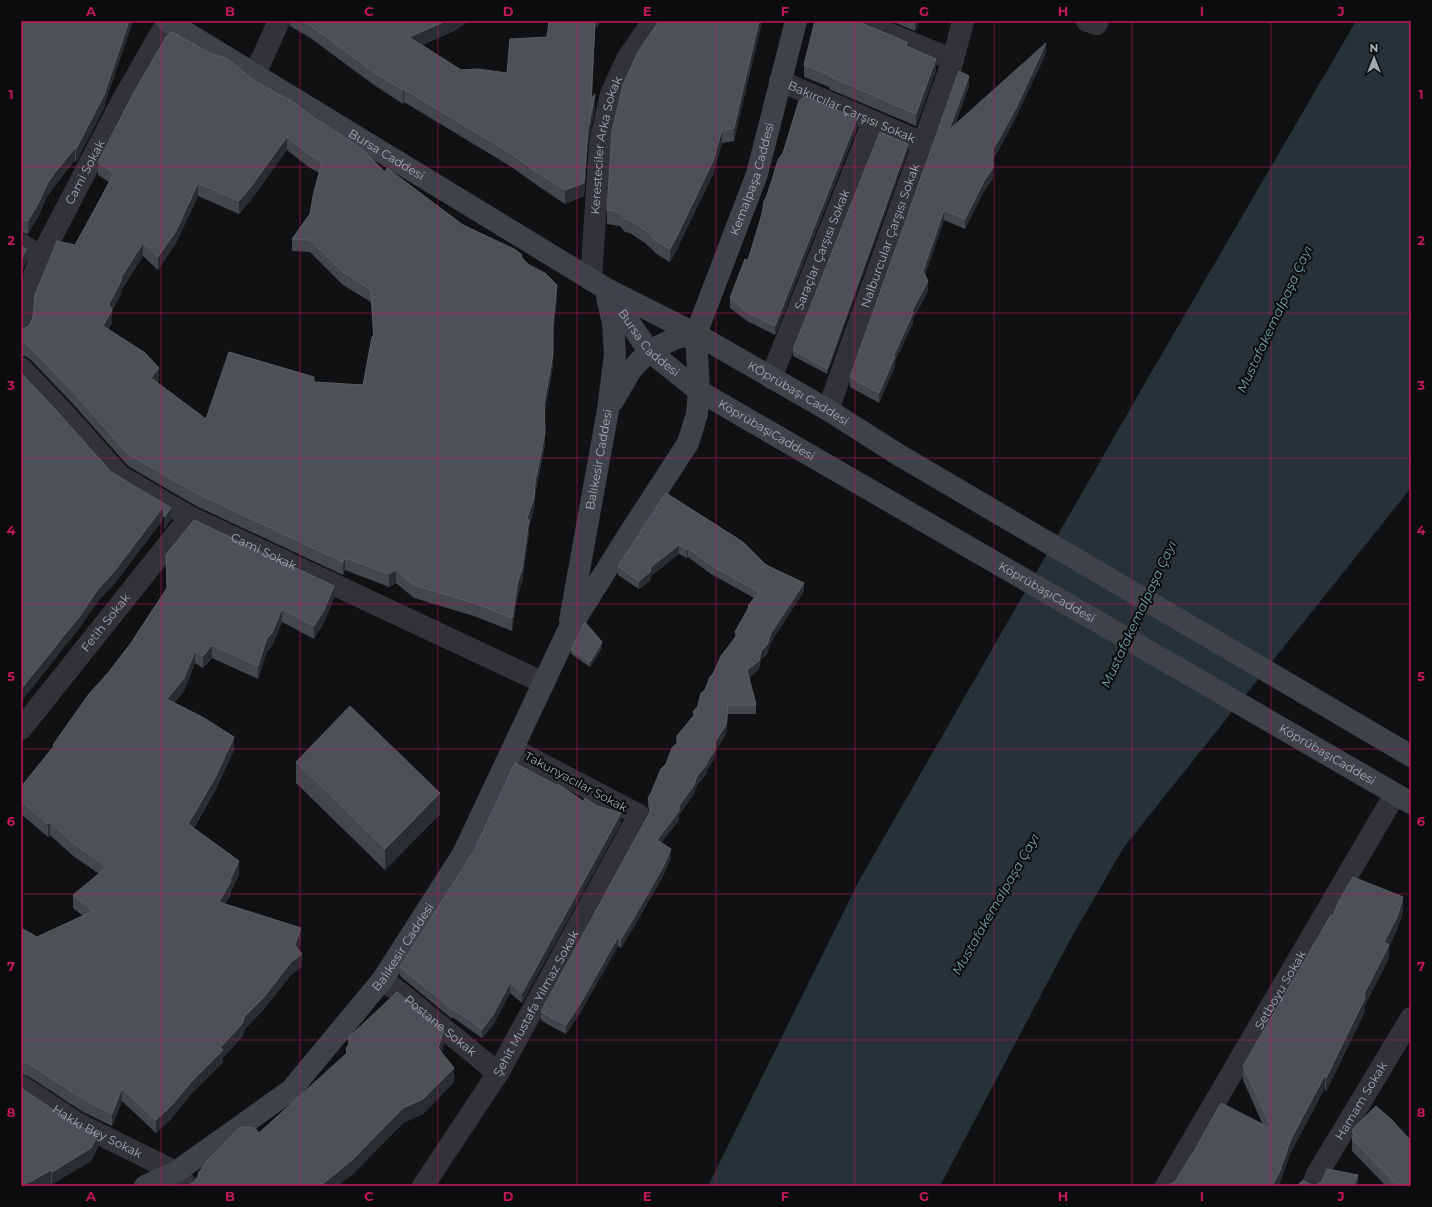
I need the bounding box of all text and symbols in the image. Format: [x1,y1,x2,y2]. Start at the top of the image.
text: A [85,3,97,19]
text: B [225,3,235,19]
text: C [364,3,374,19]
text: D [503,3,514,19]
text: E [643,3,652,19]
text: F [781,3,789,19]
text: G [919,3,929,19]
text: H [1058,3,1068,19]
text: I [1200,3,1204,19]
text: J [1336,3,1345,19]
north arrow [1354,38,1394,78]
text: N [1370,41,1378,55]
street label: Keresteciler Arka Sokak [587,73,625,215]
street label: Bakırcılar Çarşısı Sokak [786,77,919,146]
text: 1 [8,86,14,102]
text: 1 [1418,86,1424,102]
street label: Kemalpaşa Caddesi [726,121,777,237]
street label: Bursa Caddesi [346,126,427,183]
street label: Cami Sokak [62,136,108,207]
street label: Nalburcular Çarşısı Sokak [857,161,923,310]
street label: Saraçlar Çarşısı Sokak [791,186,853,312]
text: 2 [7,232,15,248]
text: 2 [1417,232,1425,248]
water label: Mustafakemalpaşa Çayı [1233,243,1315,395]
street label: Bursa Caddesi [615,306,683,380]
street label: KÖprübaşı Caddesi [745,357,852,428]
text: 3 [6,377,15,393]
text: 3 [1416,377,1425,393]
street label: KöprübaşıCaddesi [716,396,818,463]
street label: Balıkesir Caddesi [582,408,615,511]
text: 4 [7,522,16,538]
text: 4 [1417,522,1426,538]
street label: Cami Sokak [229,529,300,573]
water label: Mustafakemalpaşa Çayı [1097,538,1179,690]
street label: KöprübaşıCaddesi [996,558,1098,626]
street label: Fetih Sokak [78,590,134,655]
text: 5 [7,668,15,684]
text: 5 [1417,668,1425,684]
street label: KöprübaşıCaddesi [1277,720,1379,788]
street label: Takunyacılar Sokak [522,748,631,815]
text: 6 [7,813,16,829]
text: 6 [1417,813,1426,829]
water label: Mustafakemalpaşa Çayı [948,831,1042,977]
street label: Balıkesir Caddesi [368,900,437,994]
street label: Şehit Mustafa Yılmaz Sokak [490,927,582,1079]
street label: Setboyu Sokak [1251,947,1309,1032]
text: 7 [7,958,15,974]
text: 7 [1417,958,1425,974]
street label: Postane Sokak [402,992,480,1060]
street label: Hamam Sokak [1331,1058,1390,1143]
street label: Hakkı Bey Sokak [50,1101,146,1161]
text: 8 [7,1104,16,1120]
text: 8 [1417,1104,1426,1120]
text: A [85,1188,97,1204]
text: B [225,1188,235,1204]
text: C [364,1188,374,1204]
text: D [503,1188,514,1204]
text: E [643,1188,652,1204]
text: F [781,1188,789,1204]
text: G [919,1188,929,1204]
text: H [1058,1188,1068,1204]
text: I [1200,1188,1204,1204]
text: J [1336,1188,1345,1204]

